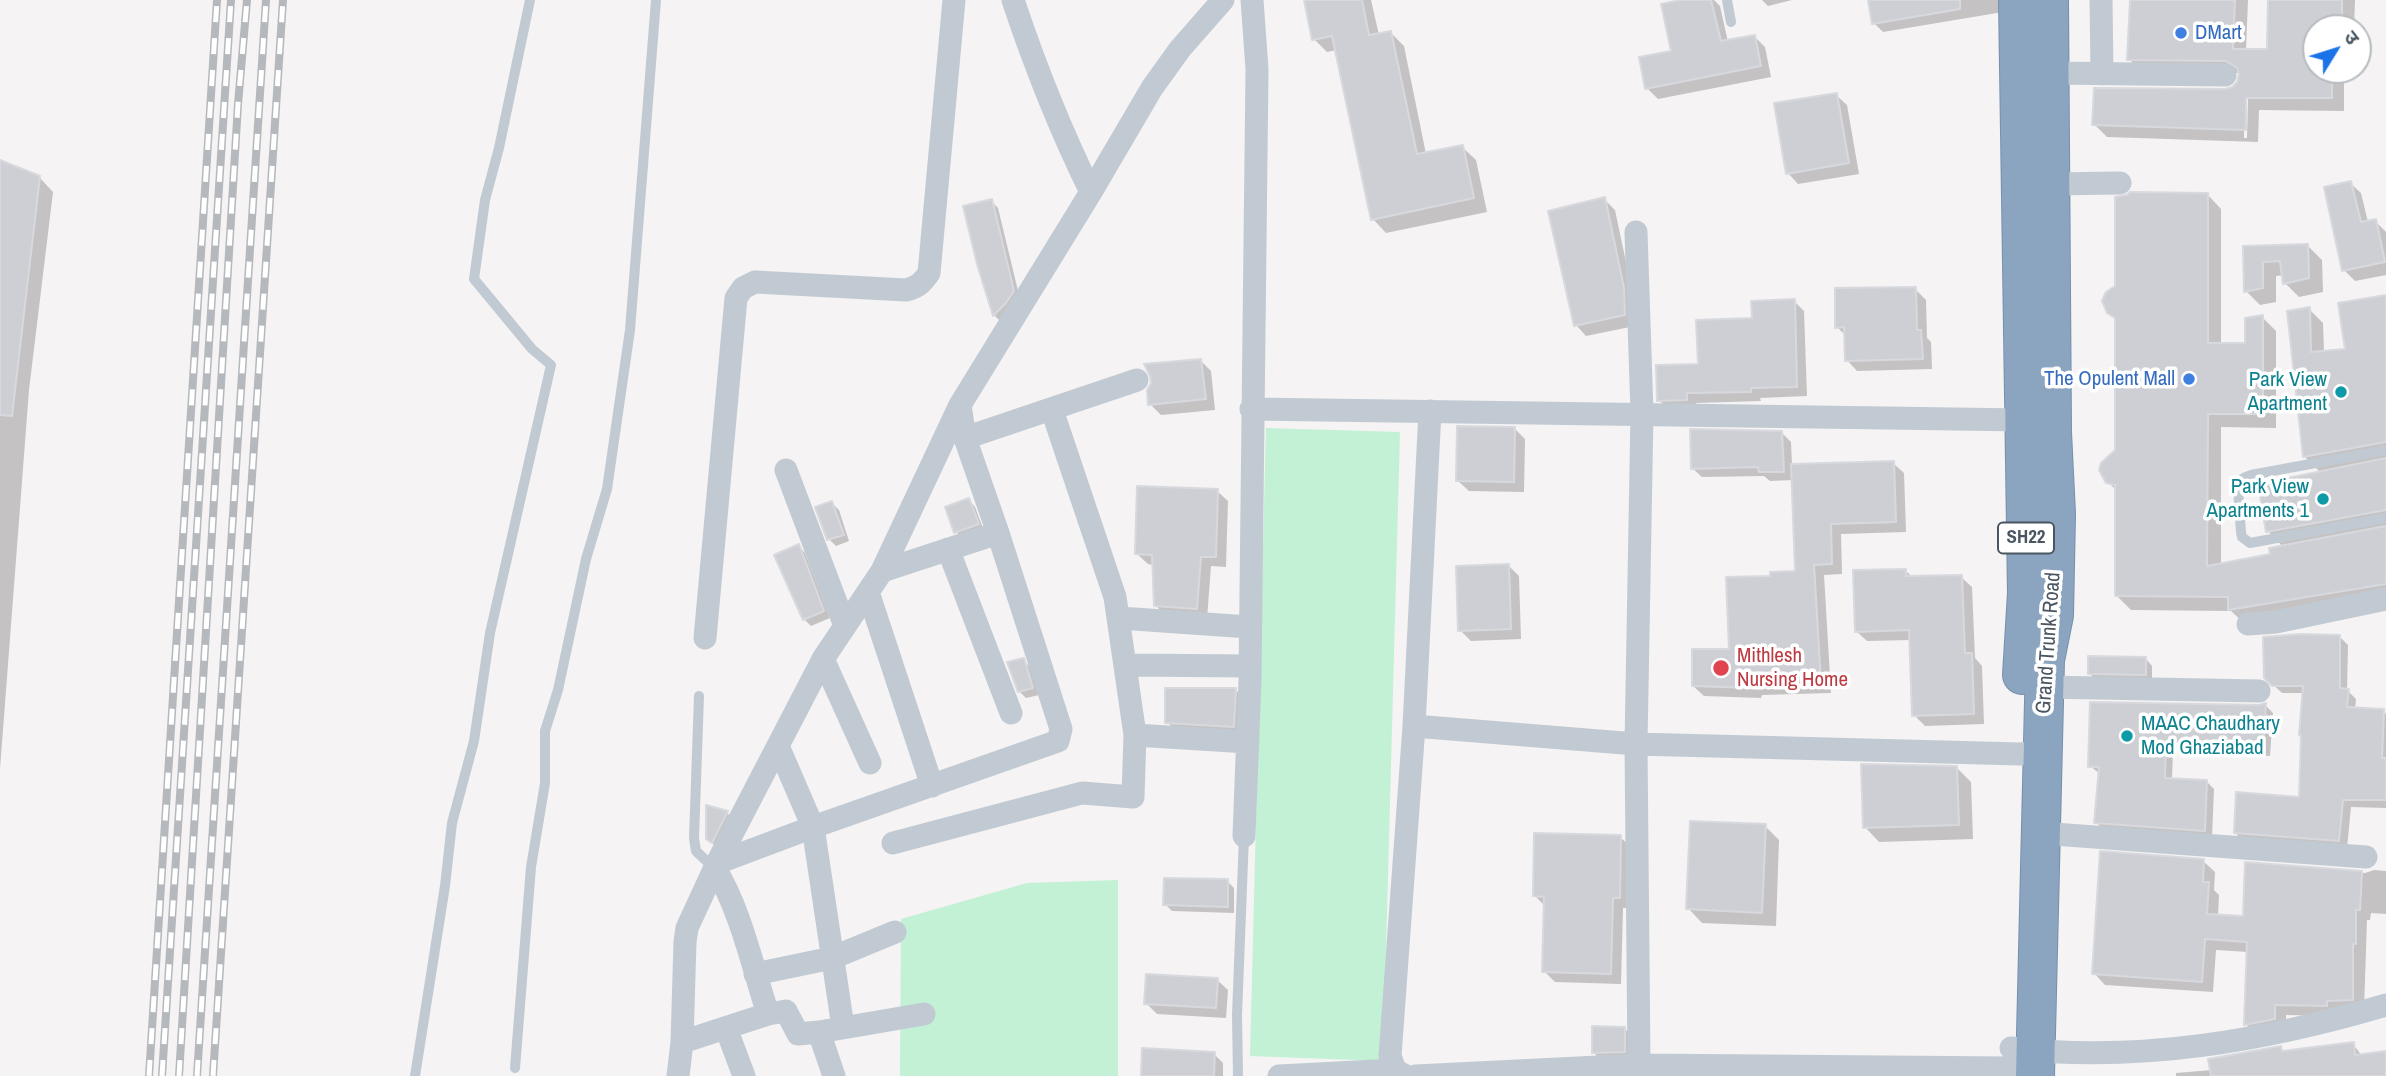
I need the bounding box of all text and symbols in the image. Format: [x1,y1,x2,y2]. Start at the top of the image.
north arrow [2302,14,2372,84]
place label: DMart [2195,20,2242,46]
marker: DMart [2173,25,2189,41]
text: उ [2338,25,2366,50]
place label: The Opulent Mall [2044,366,2175,392]
place label: Park View Apartment [2248,367,2327,417]
marker: The Opulent Mall [2181,371,2197,387]
marker: Park View Apartment [2333,384,2349,400]
place label: Park View Apartments 1 [2207,474,2309,524]
marker: Park View Apartments 1 [2315,491,2331,507]
road number: SH22 [1998,523,2054,554]
street label: Grand Trunk Road [2031,571,2067,715]
place label: Mithlesh Nursing Home [1737,643,1848,693]
marker: Mithlesh Nursing Home [1711,658,1731,678]
place label: MAAC Chaudhary Mod Ghaziabad [2141,711,2280,761]
marker: MAAC Chaudhary Mod Ghaziabad [2119,728,2135,744]

